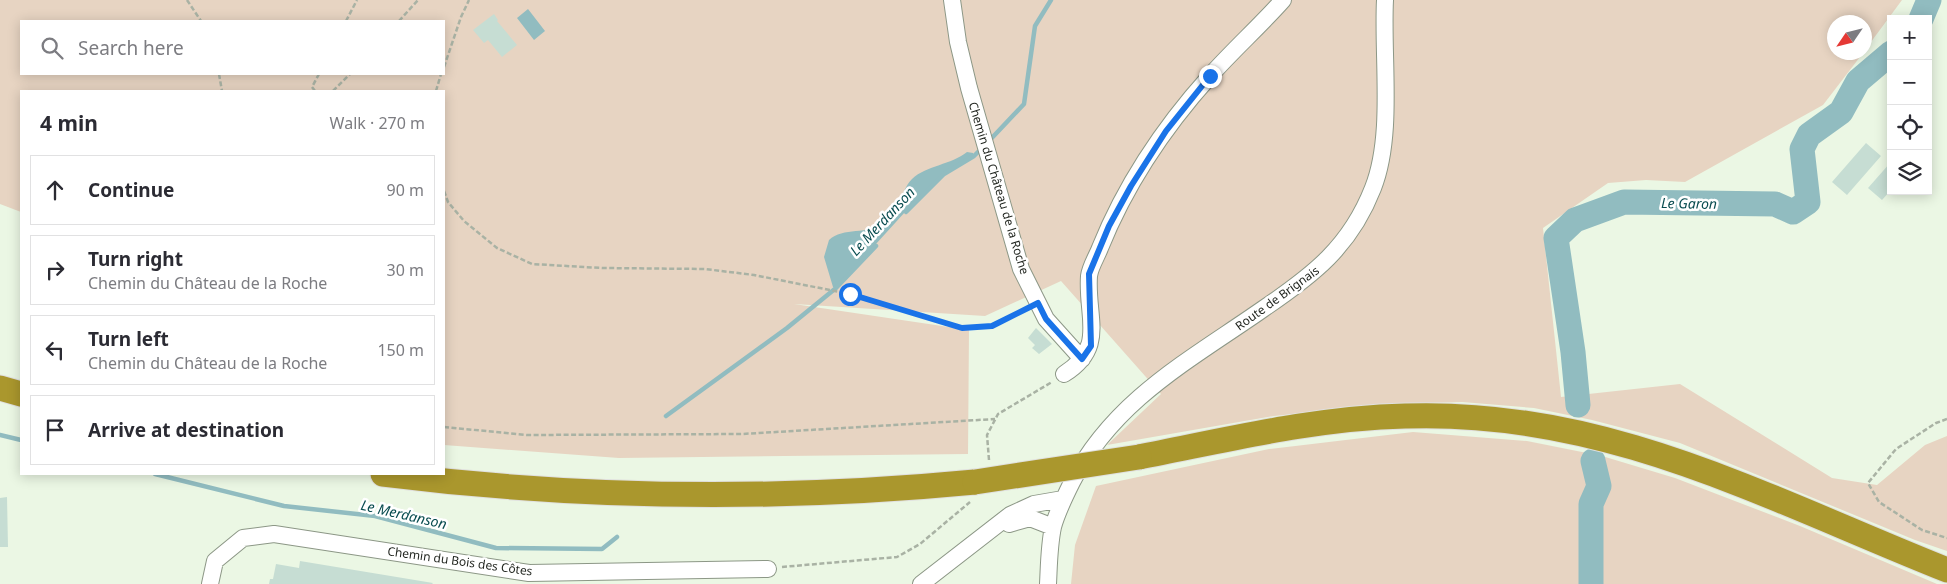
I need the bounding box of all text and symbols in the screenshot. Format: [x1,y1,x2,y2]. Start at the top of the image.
north arrow [1827,15,1872,60]
map controls [1887,15,1932,195]
button: + [1887,15,1932,60]
search box [20,20,445,75]
icon: search [38,34,66,62]
text: Search here [78,35,184,61]
button: − [1887,60,1932,105]
route end [1199,65,1222,88]
street label: Chemin du Château de la Roche [965,100,1033,277]
button: locate [1887,105,1932,150]
text: 4 min [40,109,98,137]
text: Walk · 270 m [330,112,425,134]
button: layers [1887,150,1932,195]
icon: ahead [41,176,69,204]
text: Continue [88,177,174,203]
text: 90 m [387,179,424,201]
water label: Le Merdanson [845,182,919,260]
water label: Le Garon [1661,193,1717,213]
text: Turn right [88,246,183,272]
icon: right [41,256,69,284]
text: 30 m [387,259,424,281]
street label: Route de Brignais [1232,262,1323,334]
text: Chemin du Château de la Roche [88,272,327,294]
route start [839,283,862,306]
text: Turn left [88,326,169,352]
icon: left [41,336,69,364]
text: 150 m [377,339,424,361]
text: Chemin du Château de la Roche [88,352,327,374]
icon: arrive [41,416,69,444]
text: Arrive at destination [88,417,284,443]
water label: Le Merdanson [359,495,449,533]
street label: Chemin du Bois des Côtes [386,542,534,580]

